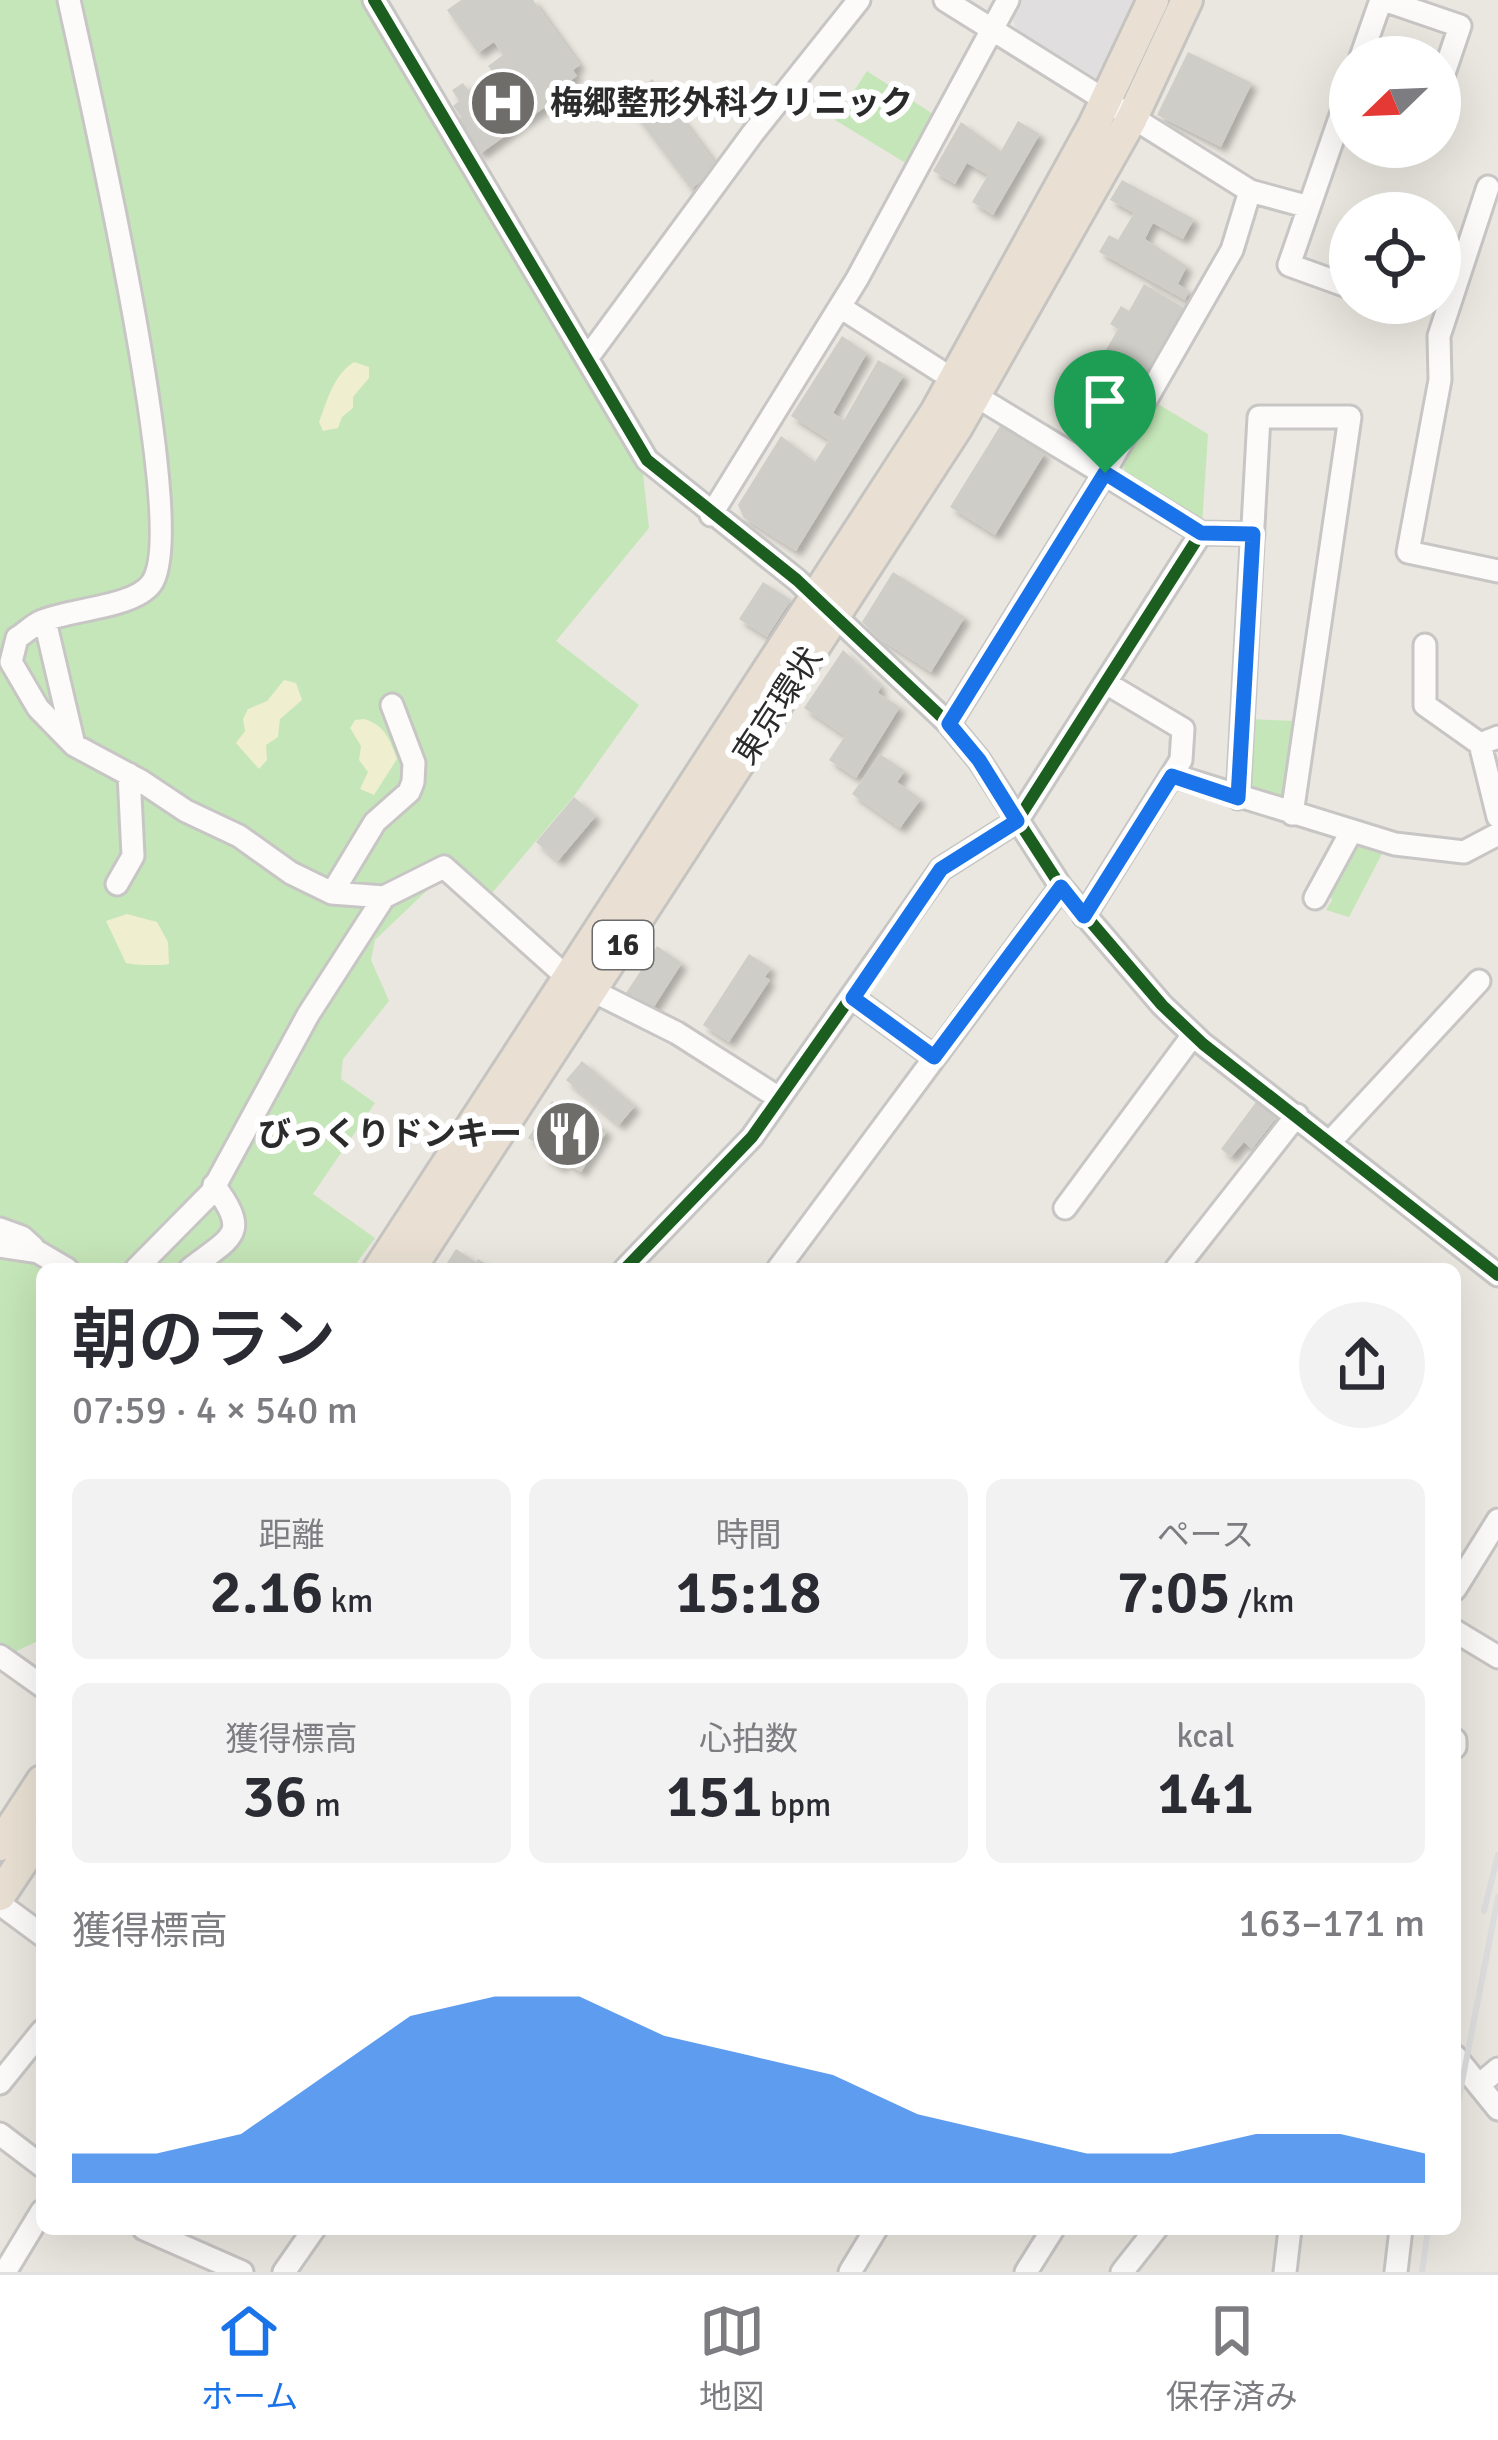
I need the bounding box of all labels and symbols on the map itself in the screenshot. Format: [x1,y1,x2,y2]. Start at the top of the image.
north arrow [1329,36,1461,168]
hospital icon: 梅郷整形外科クリニック [468,68,538,138]
place label: 梅郷整形外科クリニック [550,83,913,124]
pin [1054,350,1156,473]
street label: 東京環状 [725,639,831,773]
road number: 16 [593,921,653,969]
restaurant icon: びっくりドンキー [533,1099,603,1169]
place label: びっくりドンキー [258,1114,522,1155]

